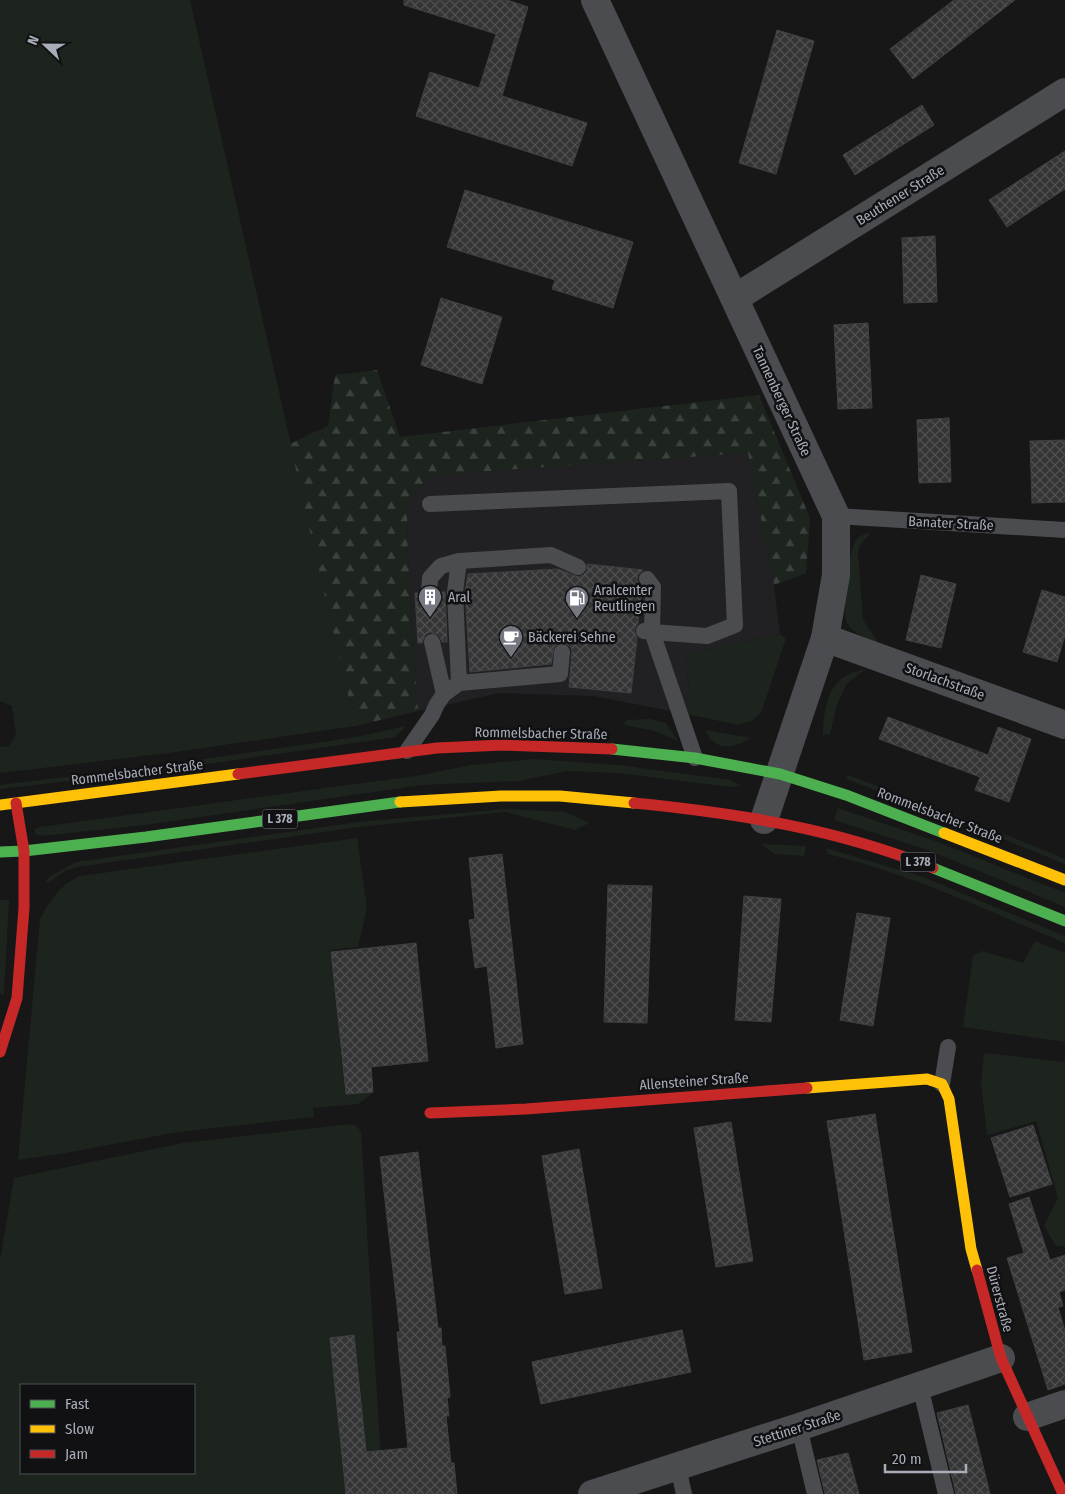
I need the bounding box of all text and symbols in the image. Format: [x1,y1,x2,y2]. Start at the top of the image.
north arrow [20,20,70,70]
text: N [24,33,43,47]
street label: Beuthener Straße [853,162,947,229]
street label: Tannenberger Straße [749,343,815,459]
street label: Banater Straße [908,513,994,534]
place label: Aralcenter Reutlingen [594,582,655,615]
building icon: Aral [417,584,443,618]
fuel station icon: Aralcenter Reutlingen [564,585,590,619]
place label: Aral [448,589,471,606]
cafe icon: Bäckerei Sehne [498,624,524,658]
place label: Bäckerei Sehne [528,629,616,646]
street label: Storlachstraße [903,659,987,704]
street label: Rommelsbacher Straße [474,724,608,743]
street label: Rommelsbacher Straße [70,756,204,789]
street label: Rommelsbacher Straße [875,784,1005,847]
road number: L 378 [262,810,298,829]
road number: L 378 [900,852,936,872]
street label: Allensteiner Straße [639,1069,749,1094]
street label: Dürerstraße [983,1264,1017,1334]
legend [20,1384,195,1474]
text: Fast [65,1395,89,1413]
street label: Stettiner Straße [751,1406,843,1451]
text: Slow [65,1420,94,1438]
scale bar [885,1442,966,1474]
text: Jam [65,1445,88,1463]
text: 20 m [892,1450,922,1468]

